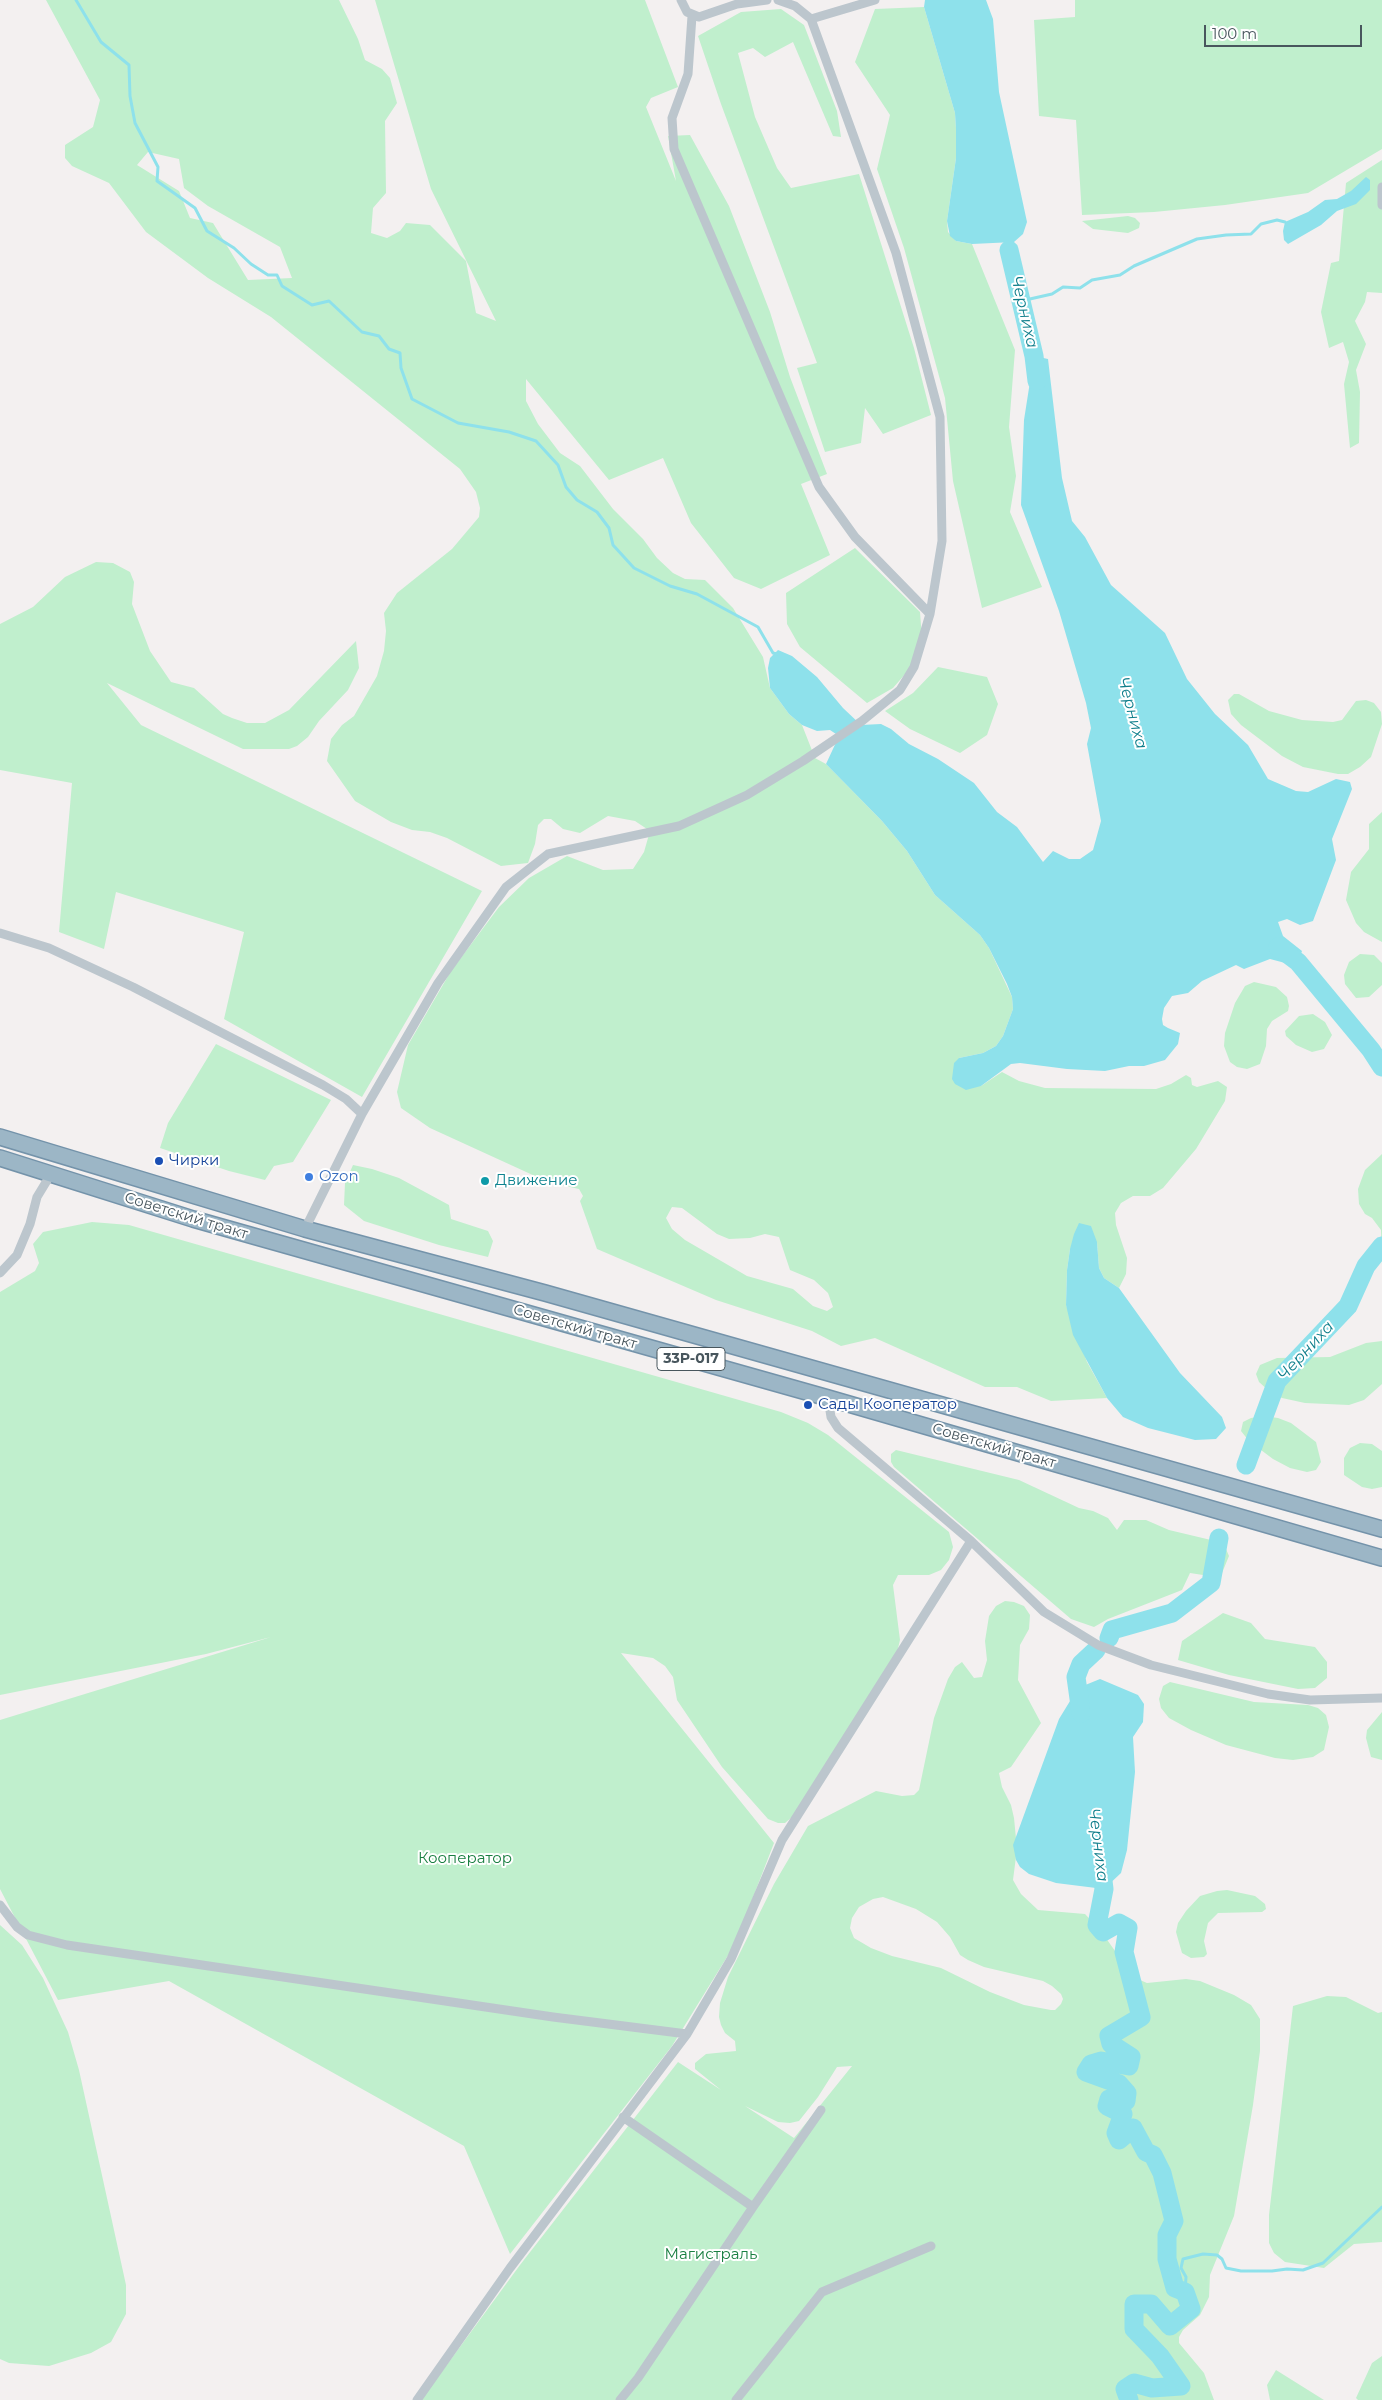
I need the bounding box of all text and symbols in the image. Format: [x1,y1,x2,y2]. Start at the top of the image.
scale bar [1207,15,1364,47]
text: 100 m [1212,24,1257,43]
water label: Черниха [1006,274,1042,350]
water label: Черниха [1113,675,1151,751]
place label: Чирки [169,1152,219,1170]
marker: Чирки [153,1155,165,1167]
place label: Ozon [319,1168,359,1186]
marker: Ozon [303,1171,315,1183]
place label: Движение [495,1172,577,1190]
marker: Движение [479,1175,491,1187]
street label: Советский тракт [122,1189,250,1243]
street label: Советский тракт [511,1301,639,1353]
water label: Черниха [1274,1318,1338,1384]
road number: 33Р-017 [657,1348,725,1370]
place label: Сады Кооператор [818,1396,957,1414]
marker: Сады Кооператор [802,1399,814,1411]
street label: Советский тракт [930,1420,1058,1472]
water label: Черниха [1084,1807,1112,1883]
park label: Кооператор [418,1850,512,1868]
park label: Магистраль [665,2246,757,2264]

